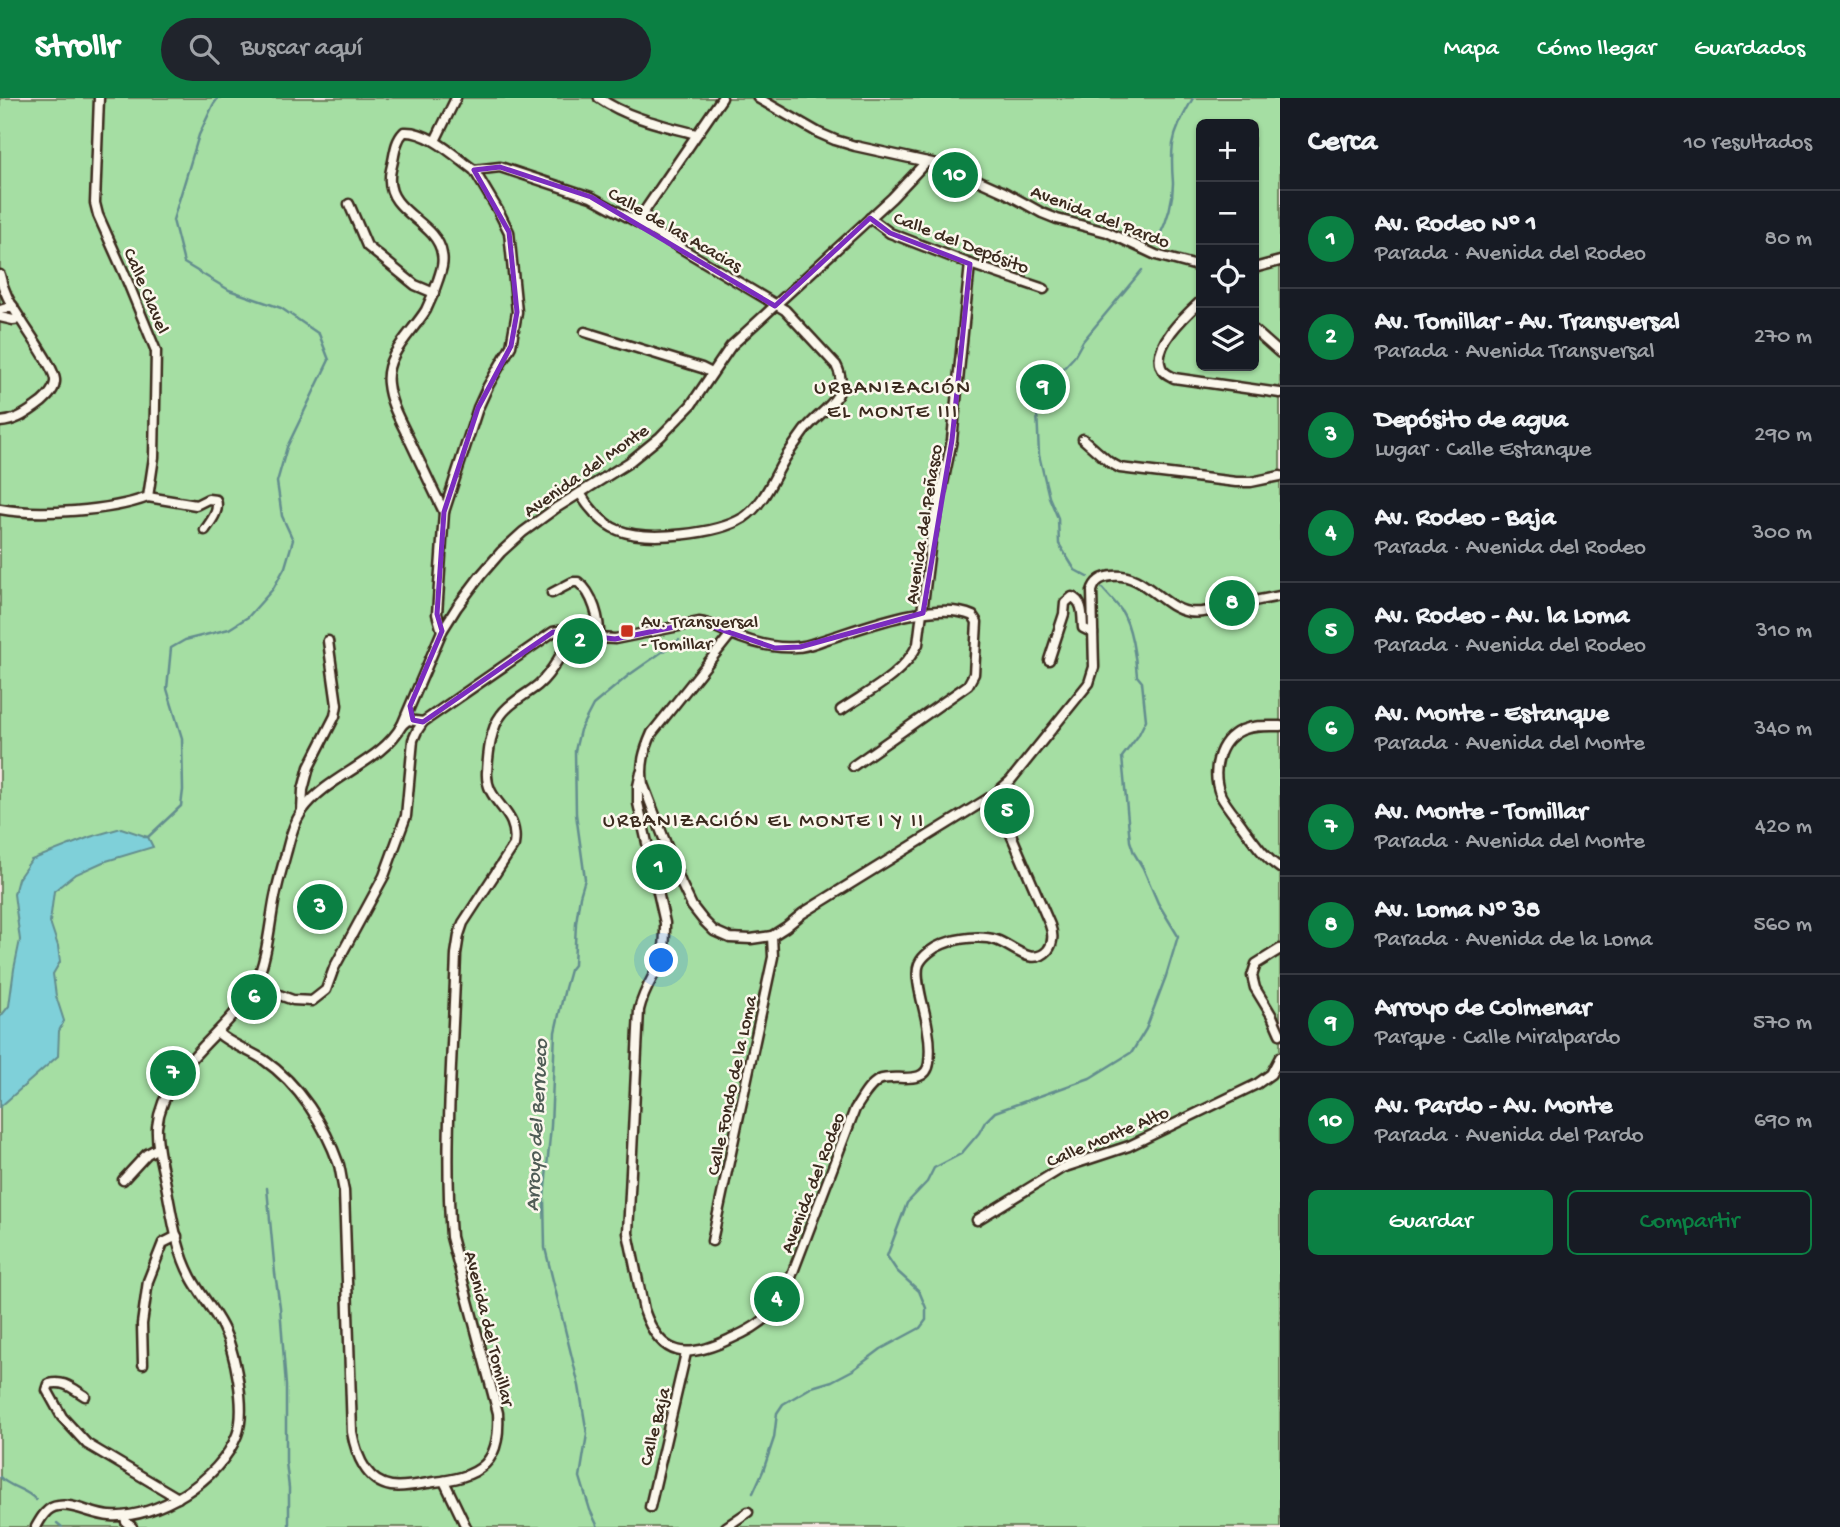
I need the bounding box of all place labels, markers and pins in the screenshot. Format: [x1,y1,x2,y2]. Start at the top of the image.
pin: 10 [932,149,978,201]
pin: 9 [1020,361,1066,413]
pin: 8 [1209,577,1255,629]
place label: Av. Transversal - Tomillar [641,612,758,657]
pin: 2 [557,615,603,667]
marker: Av. Transversal - Tomillar [619,623,635,639]
pin: 5 [984,785,1030,837]
pin: 1 [636,841,682,893]
pin: 3 [297,881,343,933]
pin: 6 [231,971,277,1023]
pin: 7 [150,1047,196,1099]
pin: 4 [754,1273,800,1325]

